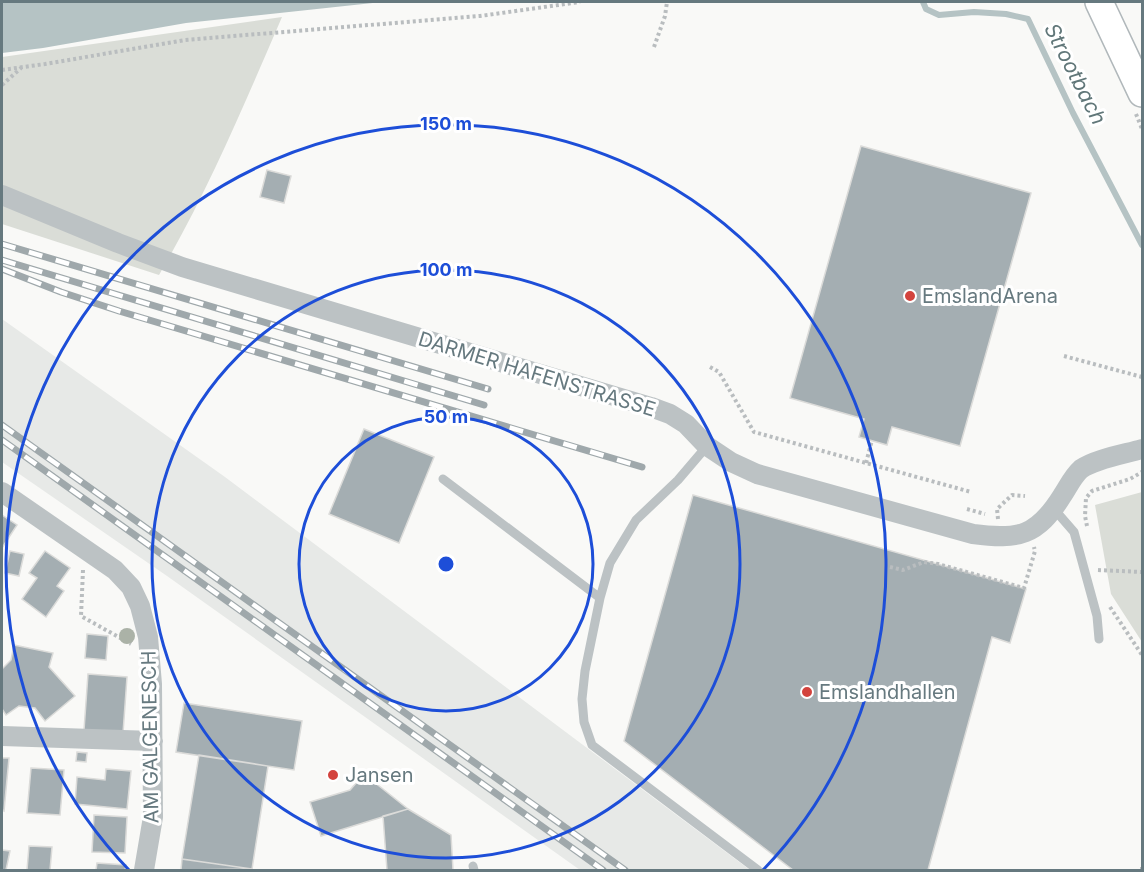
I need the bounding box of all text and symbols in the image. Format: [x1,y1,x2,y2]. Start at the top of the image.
water label: Strootbach [1039,19,1112,129]
text: 150 m [420,113,472,134]
text: 100 m [420,259,472,280]
place label: EmslandArena [922,284,1058,308]
marker: EmslandArena [903,289,917,303]
street label: DARMER HAFENSTRASSE [416,326,658,422]
text: 50 m [424,406,468,427]
centre of rings [436,554,456,574]
street label: AM GALGENESCH [136,650,164,824]
place label: Emslandhallen [819,680,955,704]
marker: Emslandhallen [800,685,814,699]
place label: Jansen [345,763,414,787]
marker: Jansen [326,768,340,782]

